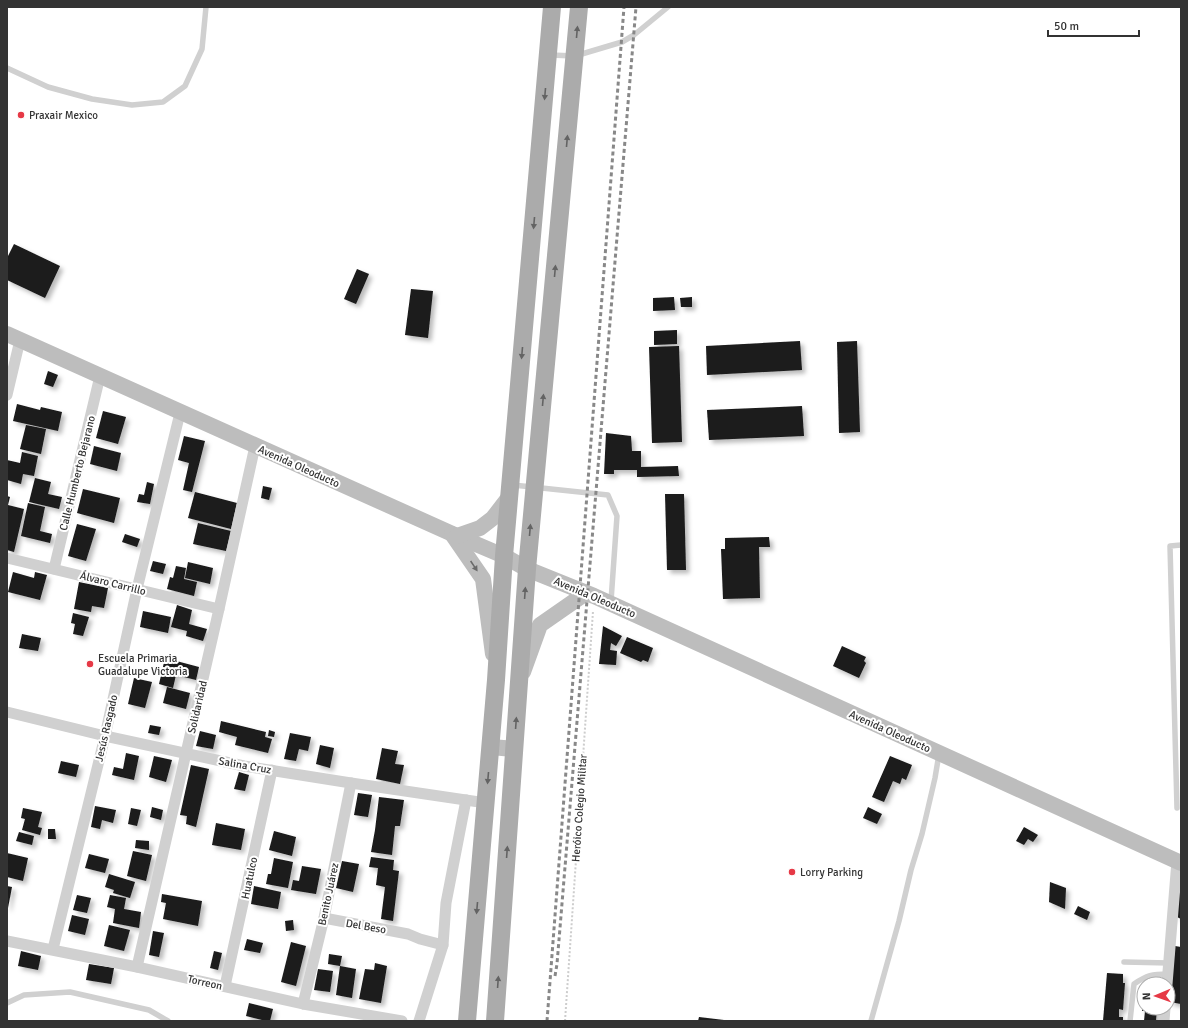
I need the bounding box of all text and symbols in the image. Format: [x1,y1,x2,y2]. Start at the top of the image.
scale bar [1048,12,1139,38]
text: 50 m [1054,19,1079,34]
one-way arrow [574,26,581,38]
one-way arrow [542,88,548,100]
place label: Praxair Mexico [29,109,98,122]
marker: Praxair Mexico [16,110,26,120]
one-way arrow [564,135,570,147]
one-way arrow [530,217,537,229]
one-way arrow [552,265,558,277]
one-way arrow [519,347,526,359]
one-way arrow [539,394,546,406]
street label: Calle Humberto Bejarano [57,414,98,532]
street label: Avenida Oleoducto [256,443,342,490]
one-way arrow [527,524,534,536]
one-way arrow [470,561,478,572]
street label: Álvaro Carrillo [78,568,148,598]
street label: Avenida Oleoducto [552,574,638,621]
one-way arrow [522,587,529,599]
place label: Escuela Primaria Guadalupe Victoria [98,652,188,678]
marker: Escuela Primaria Guadalupe Victoria [85,659,95,669]
street label: Solidaridad [185,679,210,735]
street label: Jesús Rasgado [92,693,121,763]
street label: Avenida Oleoducto [847,708,933,755]
one-way arrow [512,717,519,729]
street label: Salina Cruz [217,754,272,777]
street label: Heróico Colegio Militar [569,754,590,862]
one-way arrow [485,772,492,784]
one-way arrow [503,846,510,858]
street label: Huatulco [239,856,260,900]
street label: Benito Juárez [316,861,341,927]
place label: Lorry Parking [800,866,863,879]
marker: Lorry Parking [787,867,797,877]
one-way arrow [473,902,480,914]
street label: Del Beso [345,917,387,936]
street label: Torreon [186,972,224,993]
one-way arrow [494,976,501,988]
north arrow [1136,976,1176,1016]
text: N [1140,992,1153,1000]

